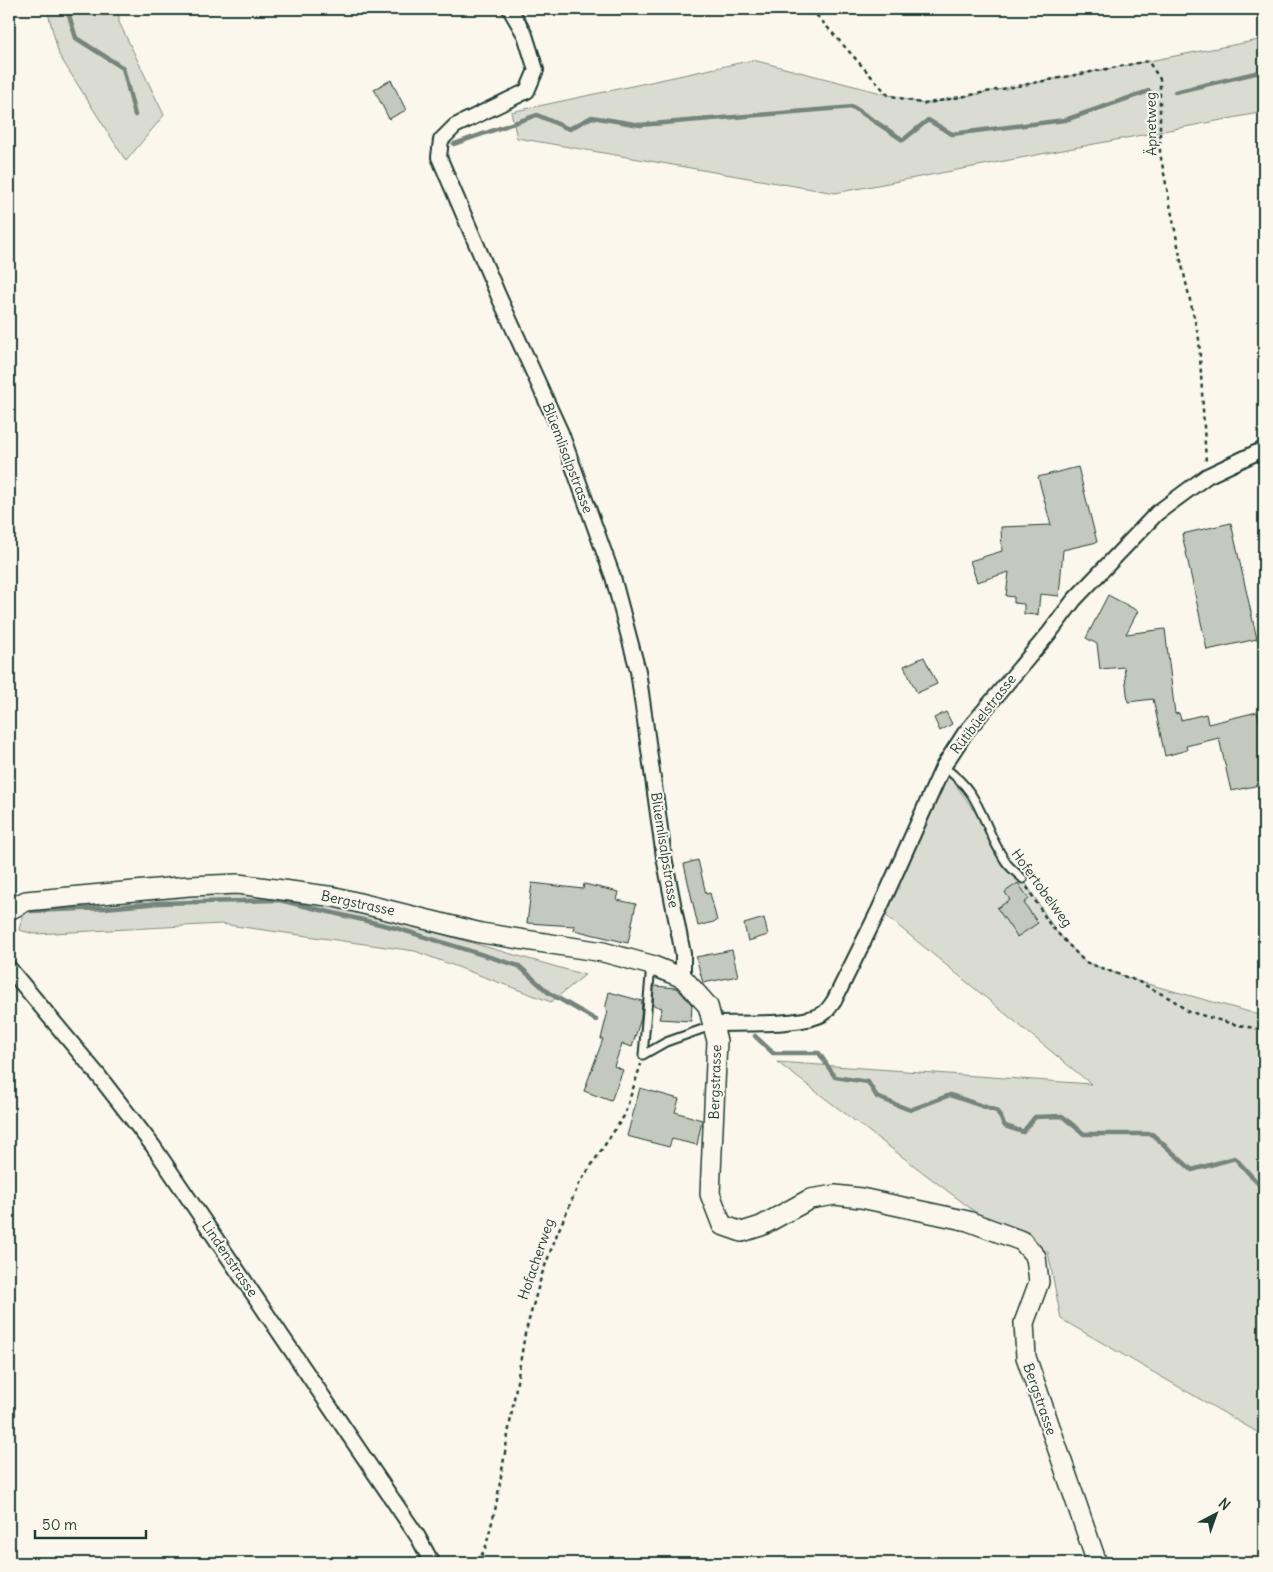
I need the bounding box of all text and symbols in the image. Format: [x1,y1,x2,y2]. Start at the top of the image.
street label: Äpnetweg [1141,92,1161,156]
street label: Blüemlisalpstrasse [539,400,597,516]
street label: Rütibüelstrasse [946,671,1020,757]
street label: Blüemlisalpstrasse [647,791,683,909]
street label: Hofertobelweg [1007,845,1077,931]
street label: Bergstrasse [319,886,397,920]
street label: Bergstrasse [705,1044,725,1120]
street label: Hofacherweg [514,1216,558,1302]
street label: Lindenstrasse [198,1218,262,1300]
street label: Bergstrasse [1019,1361,1061,1437]
north arrow [1190,1490,1240,1540]
text: N [1215,1494,1234,1514]
scale bar [35,1507,146,1539]
text: 50 m [42,1515,77,1534]

